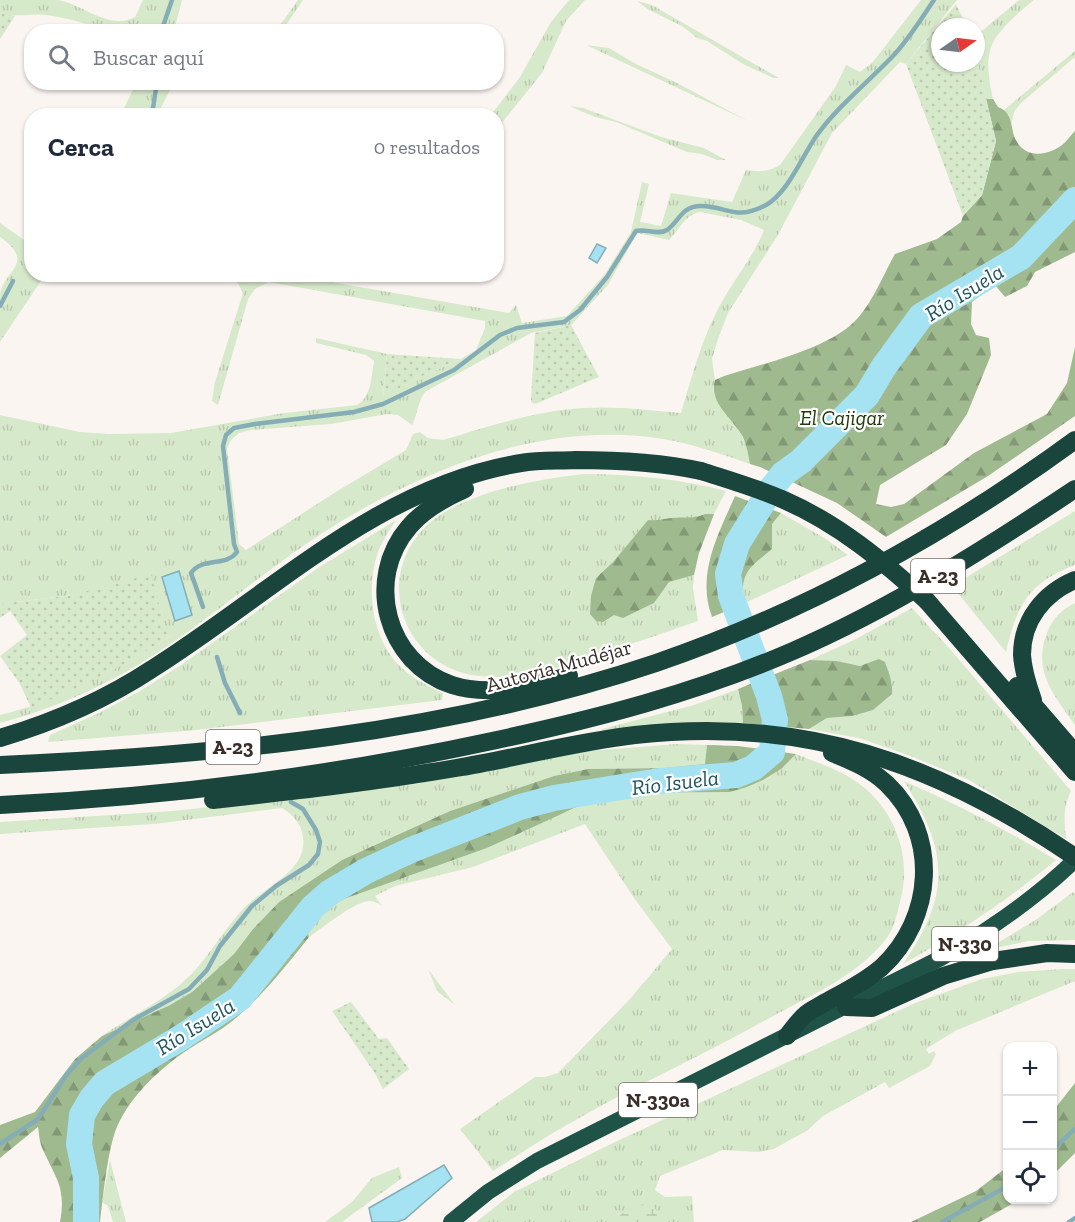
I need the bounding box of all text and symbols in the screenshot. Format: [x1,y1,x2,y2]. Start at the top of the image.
north arrow [931,18,985,72]
search box [24,24,504,90]
icon: search [45,41,78,74]
text: Buscar aquí [93,44,204,71]
text: Cerca [48,131,114,163]
text: 0 resultados [374,135,480,159]
water label: Río Isuela [920,258,1009,327]
park label: El Cajigar [800,405,885,430]
road number: A-23 [911,559,965,593]
street label: Autovía Mudéjar [483,634,635,698]
road number: A-23 [206,730,260,764]
water label: Río Isuela [630,764,720,801]
road number: N-330 [932,927,998,961]
water label: Río Isuela [151,992,240,1061]
map controls [1003,1042,1057,1204]
button: + [1003,1042,1057,1096]
road number: N-330a [619,1083,697,1117]
button: − [1003,1096,1057,1150]
button: locate [1003,1150,1057,1204]

